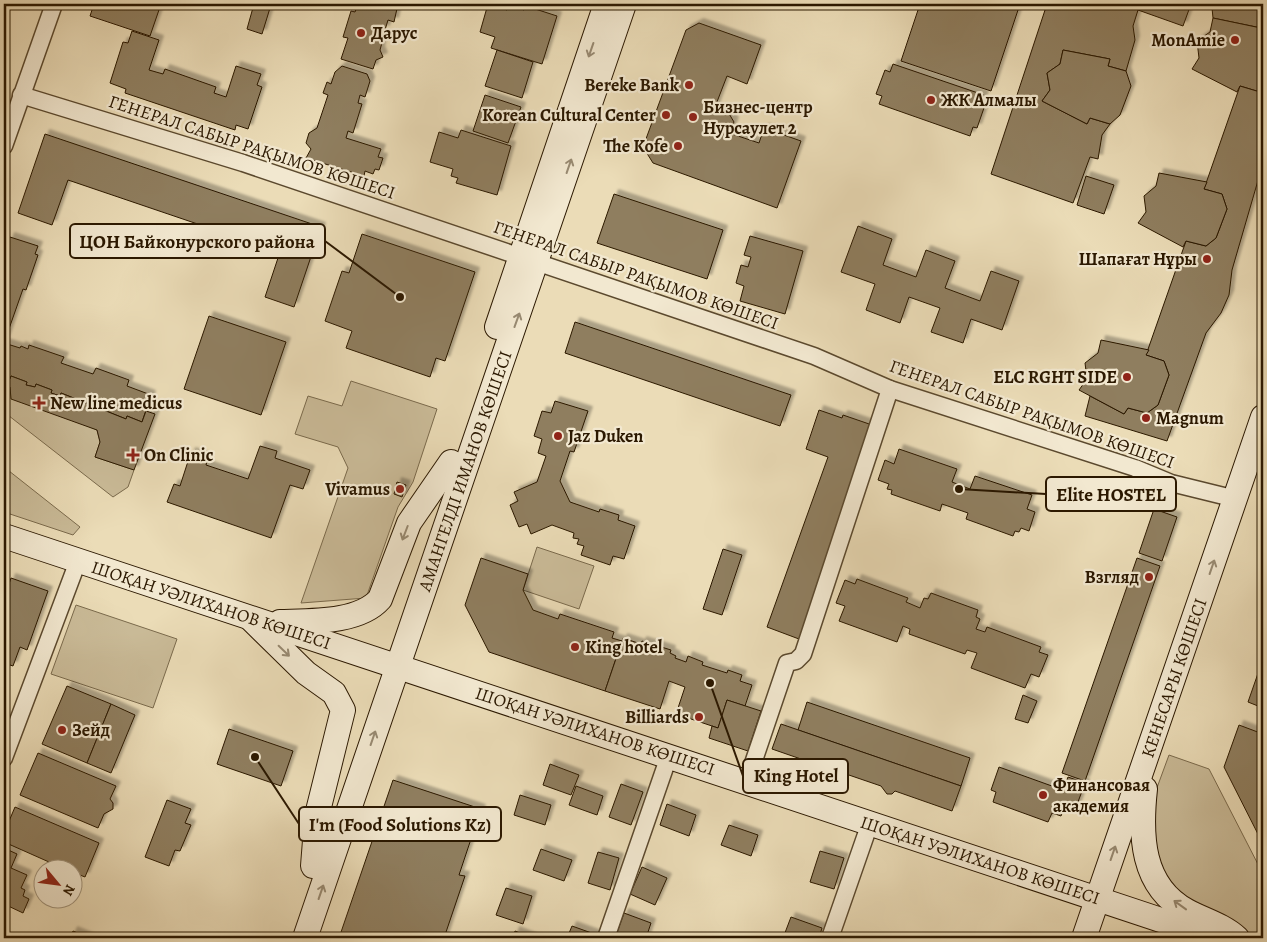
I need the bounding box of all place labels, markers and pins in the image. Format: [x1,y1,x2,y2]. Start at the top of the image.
place label: Дарус [371,21,418,45]
marker: Дарус [355,27,367,39]
place label: MonAmie [1151,28,1225,52]
marker: MonAmie [1229,34,1241,46]
place label: Bereke Bank [584,73,680,97]
marker: Bereke Bank [683,79,695,91]
place label: ЖК Алмалы [941,88,1037,112]
marker: ЖК Алмалы [925,94,937,106]
place label: Бизнес-центр Нурсаулет 2 [703,95,813,140]
place label: Korean Cultural Center [482,103,657,127]
marker: Korean Cultural Center [660,109,672,121]
marker: Бизнес-центр Нурсаулет 2 [687,111,699,123]
place label: The Kofe [603,134,668,158]
marker: The Kofe [672,140,684,152]
callout: ЦОН Байконурского района [70,224,325,258]
place label: Шапағат Нұры [1079,247,1197,271]
marker: Шапағат Нұры [1201,253,1213,265]
place label: ELC RGHT SIDE [993,365,1117,389]
marker: ELC RGHT SIDE [1121,371,1133,383]
place label: New line medicus [50,391,182,415]
marker: New line medicus [32,396,46,410]
place label: Magnum [1156,406,1224,430]
marker: Magnum [1140,412,1152,424]
place label: Jaz Duken [568,424,643,448]
marker: Jaz Duken [552,430,564,442]
place label: On Clinic [144,443,214,467]
marker: On Clinic [126,448,140,462]
place label: Vivamus [324,477,390,501]
callout: Elite HOSTEL [1046,477,1176,511]
marker: Vivamus [394,483,406,495]
place label: Взгляд [1084,565,1139,589]
marker: Взгляд [1143,571,1155,583]
place label: King hotel [585,635,663,659]
marker: King hotel [569,641,581,653]
place label: Billiards [625,705,689,729]
marker: Billiards [693,711,705,723]
place label: Зейд [72,718,110,742]
marker: Зейд [56,724,68,736]
callout: King Hotel [743,759,848,793]
place label: Финансовая академия [1053,773,1150,818]
marker: Финансовая академия [1037,789,1049,801]
callout: I'm (Food Solutions Kz) [299,807,501,841]

